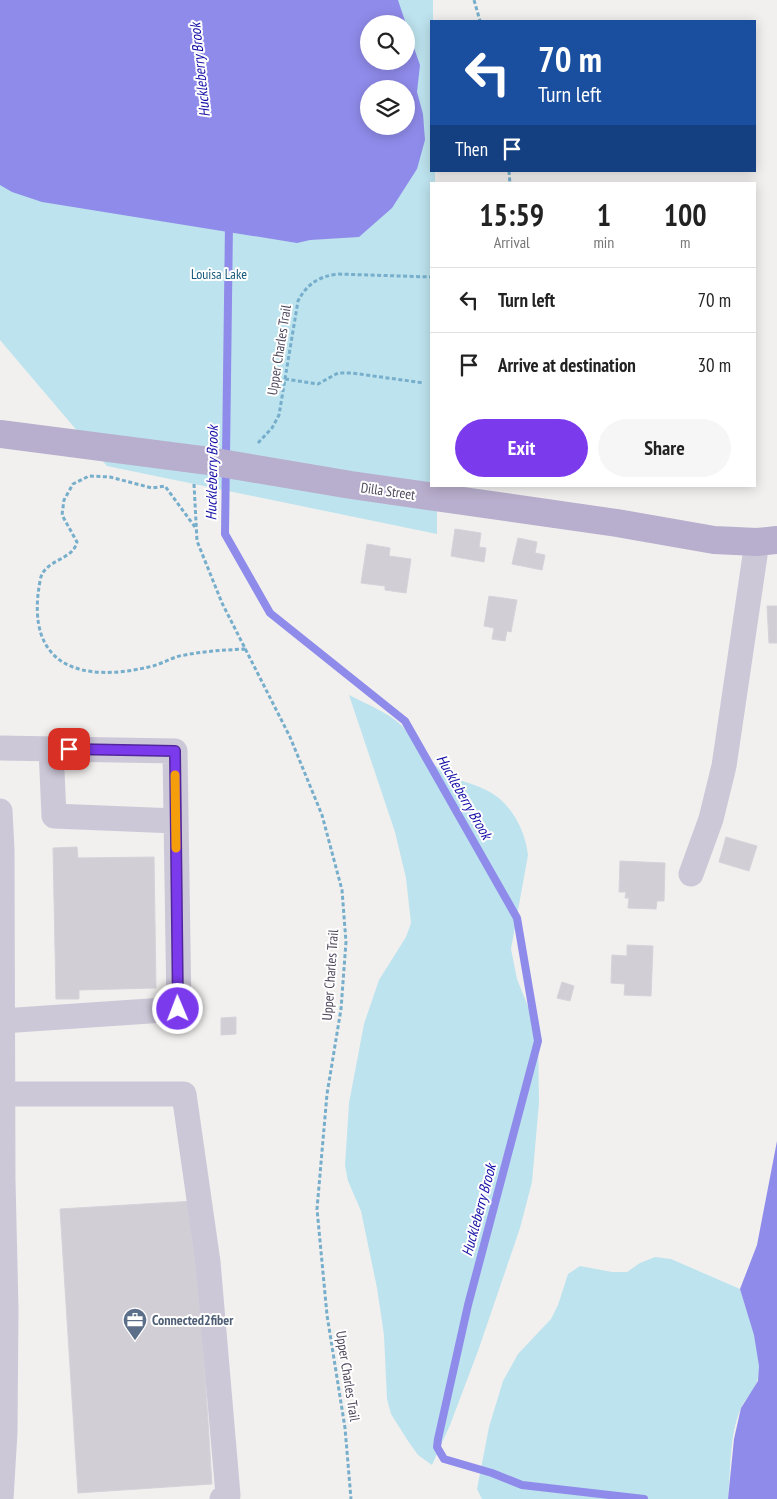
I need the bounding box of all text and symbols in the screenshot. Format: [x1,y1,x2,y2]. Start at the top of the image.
map controls [360,15,415,135]
button: search [360,15,415,70]
water label: Huckleberry Brook [185,20,214,118]
text: 70 m [538,36,602,82]
icon: left [455,40,520,105]
button: layers [360,80,415,135]
text: Turn left [538,80,602,108]
icon: arrive [498,135,526,163]
text: Then [455,137,488,161]
text: 15:59 [479,195,544,234]
text: 1 [597,195,611,234]
text: 100 [664,195,707,234]
text: Arrival [494,232,530,252]
text: min [593,232,614,252]
text: m [680,232,690,252]
park label: Louisa Lake [191,265,247,283]
icon: left [455,286,483,314]
text: Turn left [498,288,555,312]
text: 70 m [698,288,731,312]
street label: Upper Charles Trail [263,303,295,396]
icon: arrive [455,351,483,379]
text: Arrive at destination [498,353,636,377]
text: 30 m [698,353,731,377]
button: Exit [455,419,588,477]
button: Share [598,419,731,477]
water label: Huckleberry Brook [201,423,222,520]
street label: Dilla Street [360,478,416,504]
pin [48,728,90,770]
icon: arrive [55,735,83,763]
water label: Huckleberry Brook [433,751,497,844]
street label: Upper Charles Trail [318,928,342,1021]
position arrow [151,982,203,1034]
water label: Huckleberry Brook [457,1160,501,1258]
office icon: Connected2fiber [122,1307,148,1341]
place label: Connected2fiber [152,1311,234,1329]
street label: Upper Charles Trail [332,1330,364,1423]

